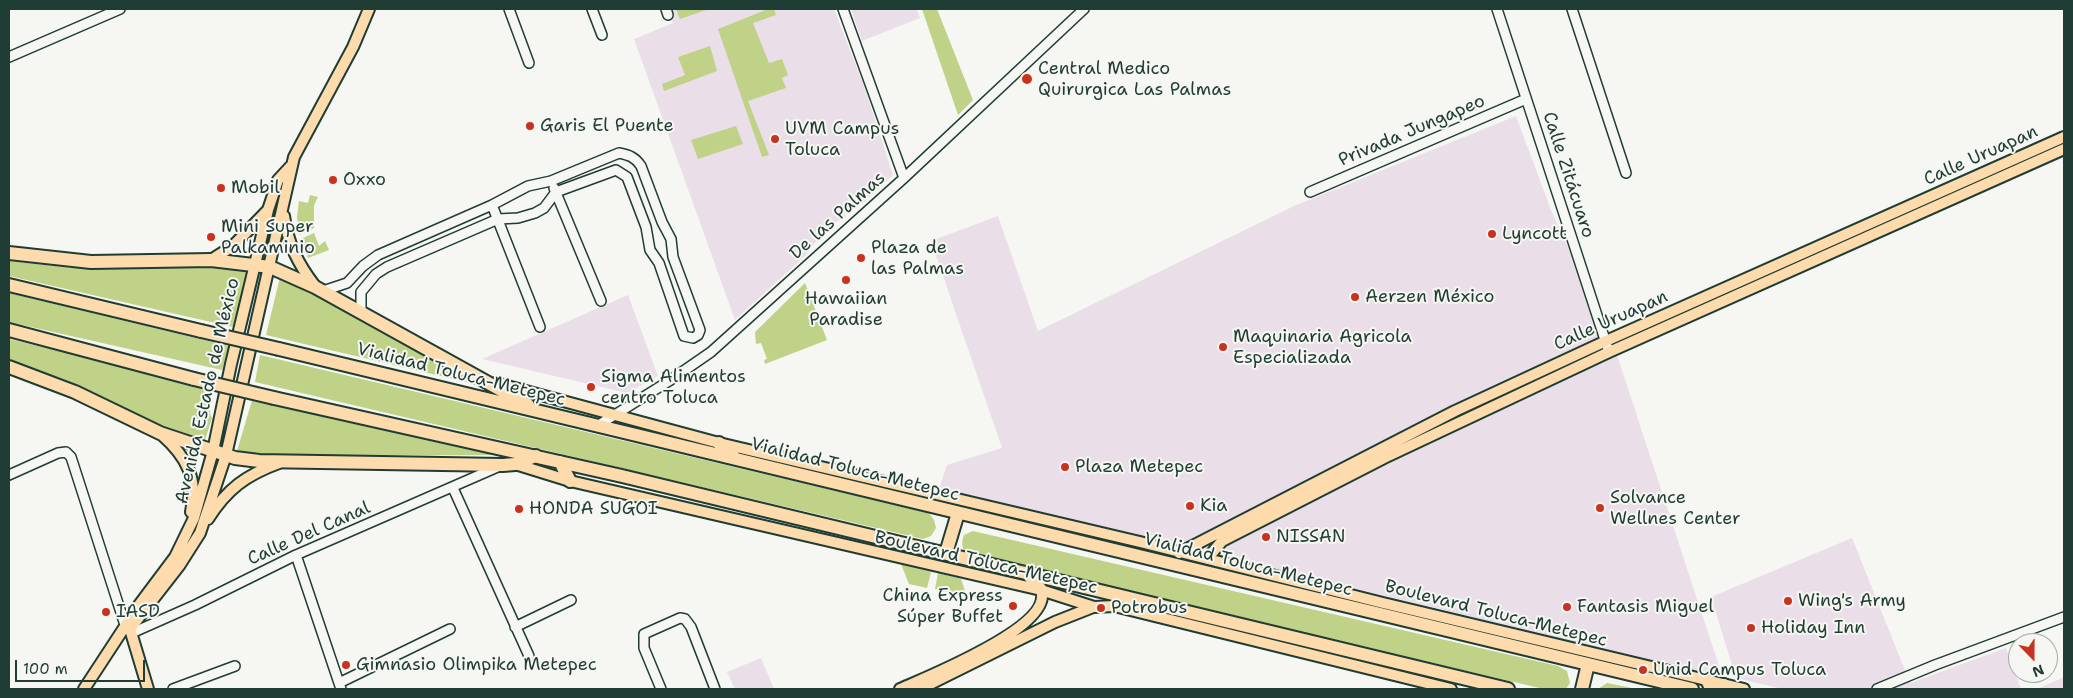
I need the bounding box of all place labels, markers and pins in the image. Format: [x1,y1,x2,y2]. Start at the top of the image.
place label: Central Medico Quirurgica Las Palmas [1038,58,1231,100]
marker: Central Medico Quirurgica Las Palmas [1020,72,1034,86]
place label: Garis El Puente [540,115,674,137]
place label: UVM Campus Toluca [785,118,899,160]
marker: Garis El Puente [524,120,536,132]
marker: UVM Campus Toluca [769,133,781,145]
place label: Oxxo [343,169,386,191]
marker: Oxxo [327,174,339,186]
place label: Mobil [231,177,280,199]
marker: Mobil [215,182,227,194]
place label: Mini Super Palkaminio [221,216,315,258]
place label: Lyncott [1502,223,1567,245]
marker: Lyncott [1486,228,1498,240]
marker: Mini Super Palkaminio [205,231,217,243]
place label: Plaza de las Palmas [871,237,964,280]
marker: Plaza de las Palmas [855,252,867,264]
marker: Hawaiian Paradise [840,274,852,286]
place label: Aerzen México [1365,286,1494,308]
place label: Hawaiian Paradise [805,288,887,330]
marker: Aerzen México [1349,291,1361,303]
place label: Maquinaria Agricola Especializada [1233,326,1412,368]
marker: Maquinaria Agricola Especializada [1217,341,1229,353]
place label: Sigma Alimentos centro Toluca [601,366,746,408]
marker: Sigma Alimentos centro Toluca [585,381,597,393]
place label: Plaza Metepec [1075,456,1203,478]
marker: Plaza Metepec [1059,461,1071,473]
place label: Solvance Wellnes Center [1610,487,1741,530]
place label: Kia [1200,495,1227,517]
place label: HONDA SUGOI [529,498,658,520]
marker: Kia [1184,500,1196,512]
marker: Solvance Wellnes Center [1594,502,1606,514]
marker: HONDA SUGOI [513,503,525,515]
place label: NISSAN [1276,526,1346,548]
marker: NISSAN [1260,531,1272,543]
place label: China Express Súper Buffet [883,585,1003,628]
place label: Wing's Army [1798,590,1906,612]
marker: Wing's Army [1782,595,1794,607]
place label: Fantasis Miguel [1577,596,1714,618]
place label: Potrobus [1111,597,1187,619]
marker: China Express Súper Buffet [1007,600,1019,612]
place label: IASD [116,601,160,623]
marker: Fantasis Miguel [1561,601,1573,613]
marker: Potrobus [1095,602,1107,614]
marker: IASD [100,606,112,618]
place label: Holiday Inn [1761,617,1865,639]
marker: Holiday Inn [1745,622,1757,634]
place label: Gimnasio Olimpika Metepec [356,654,597,676]
marker: Gimnasio Olimpika Metepec [340,659,352,671]
place label: Unid Campus Toluca [1653,659,1826,681]
marker: Unid Campus Toluca [1637,664,1649,676]

